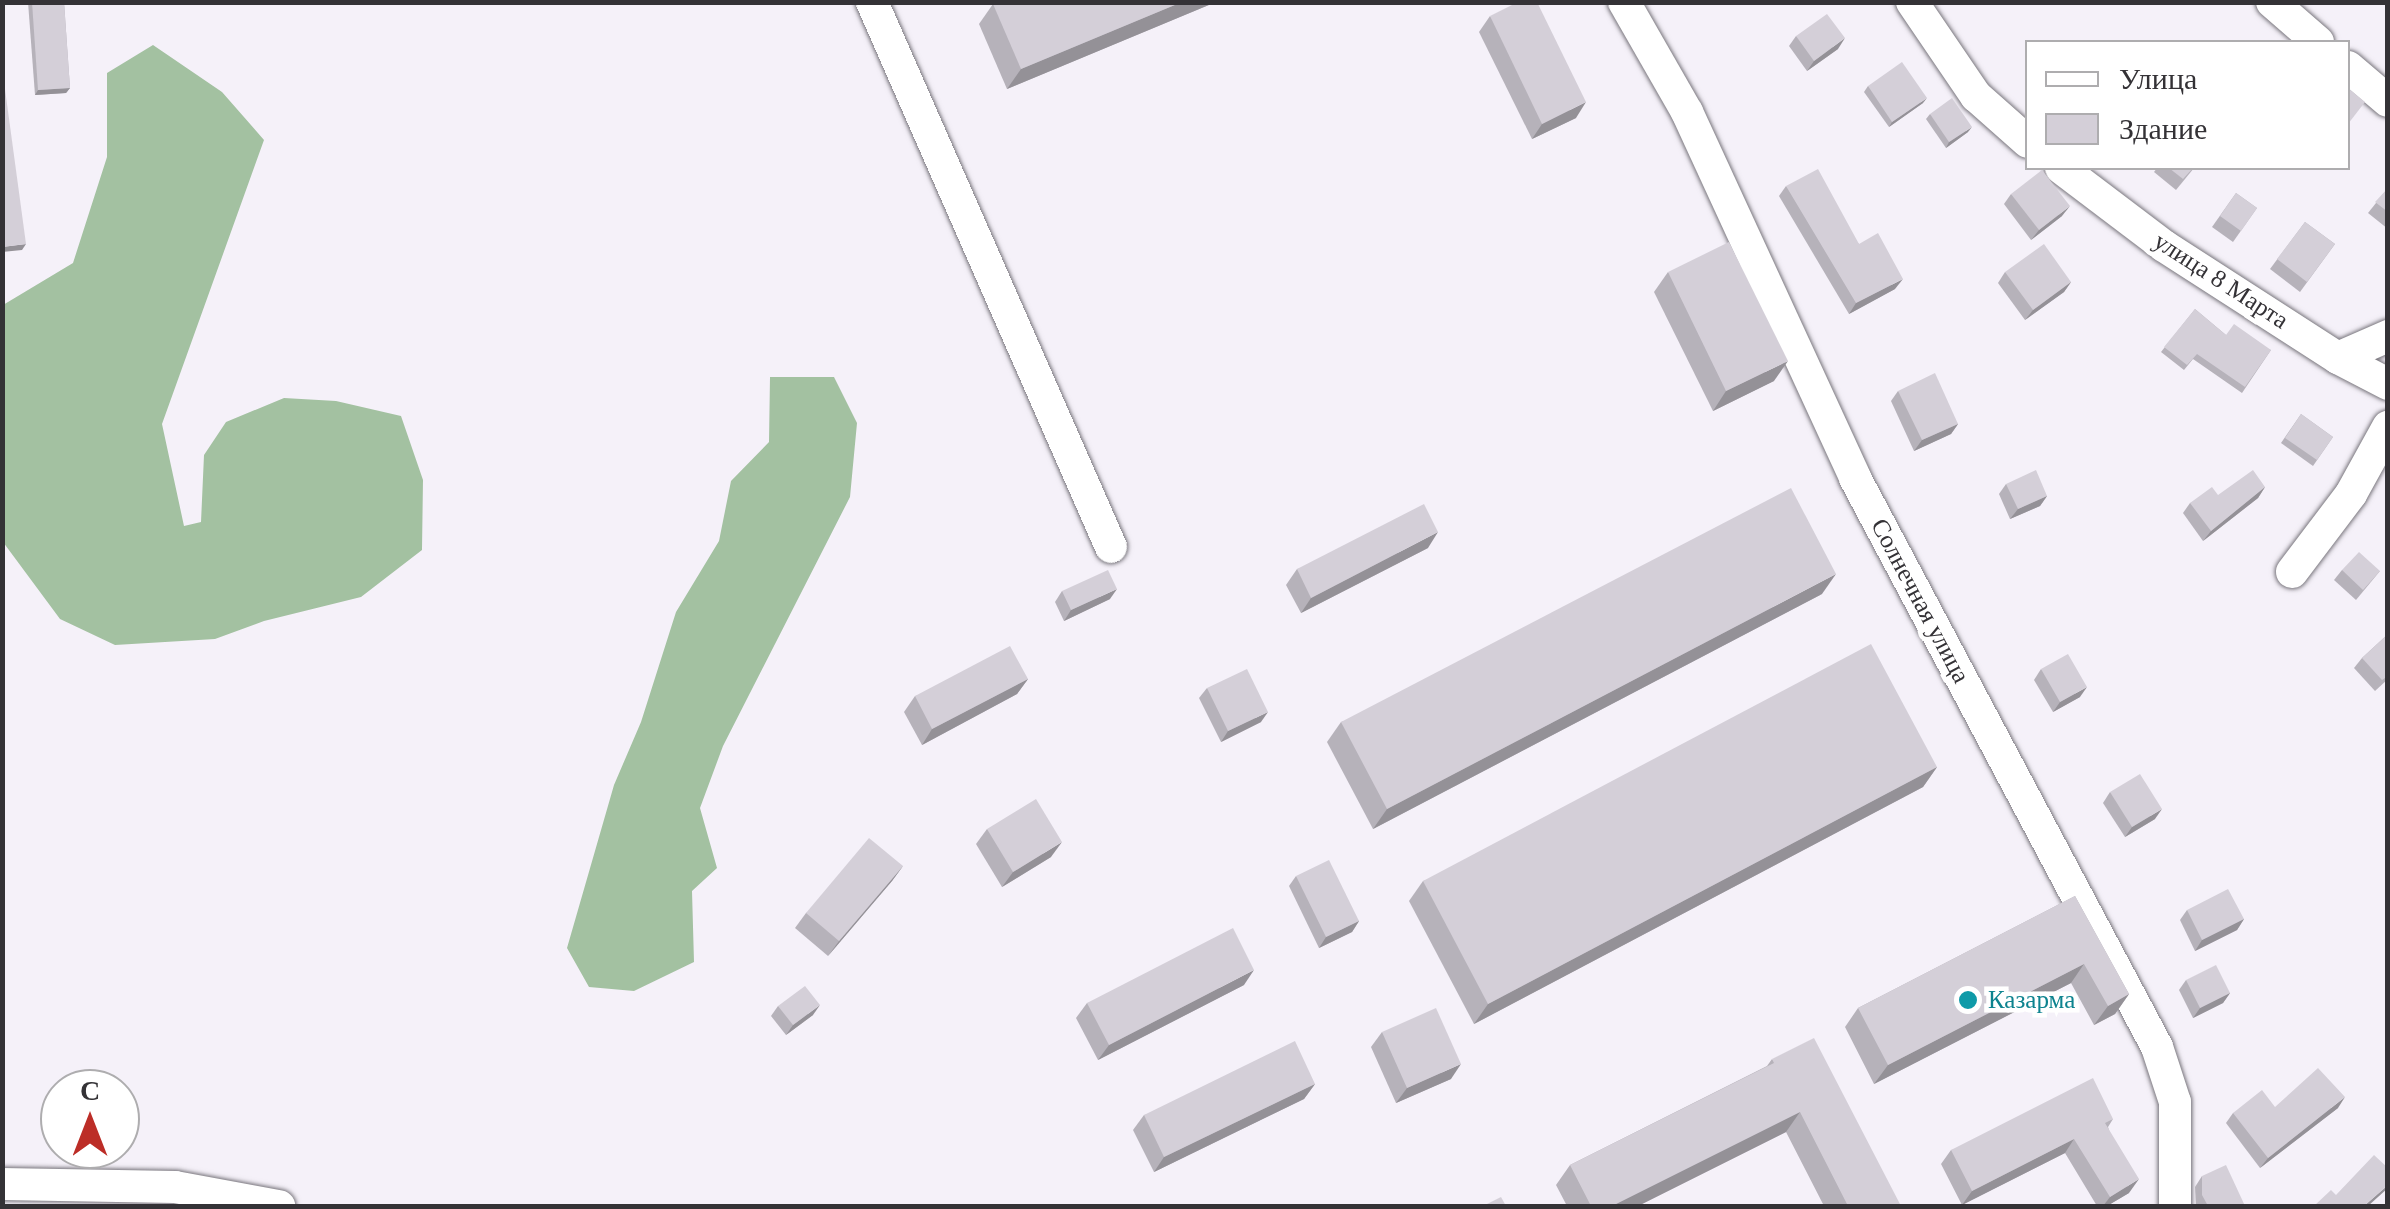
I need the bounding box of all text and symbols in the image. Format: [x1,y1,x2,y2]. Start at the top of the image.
legend [2025,40,2350,170]
text: Улица [2119,62,2197,95]
text: Здание [2119,112,2207,145]
street label: улица 8 Марта [2148,226,2294,336]
street label: Солнечная улица [1864,514,1976,688]
place label: Казарма [1988,985,2075,1015]
marker: Казарма [1957,989,1979,1011]
north arrow [40,1069,140,1169]
text: С [80,1075,100,1106]

